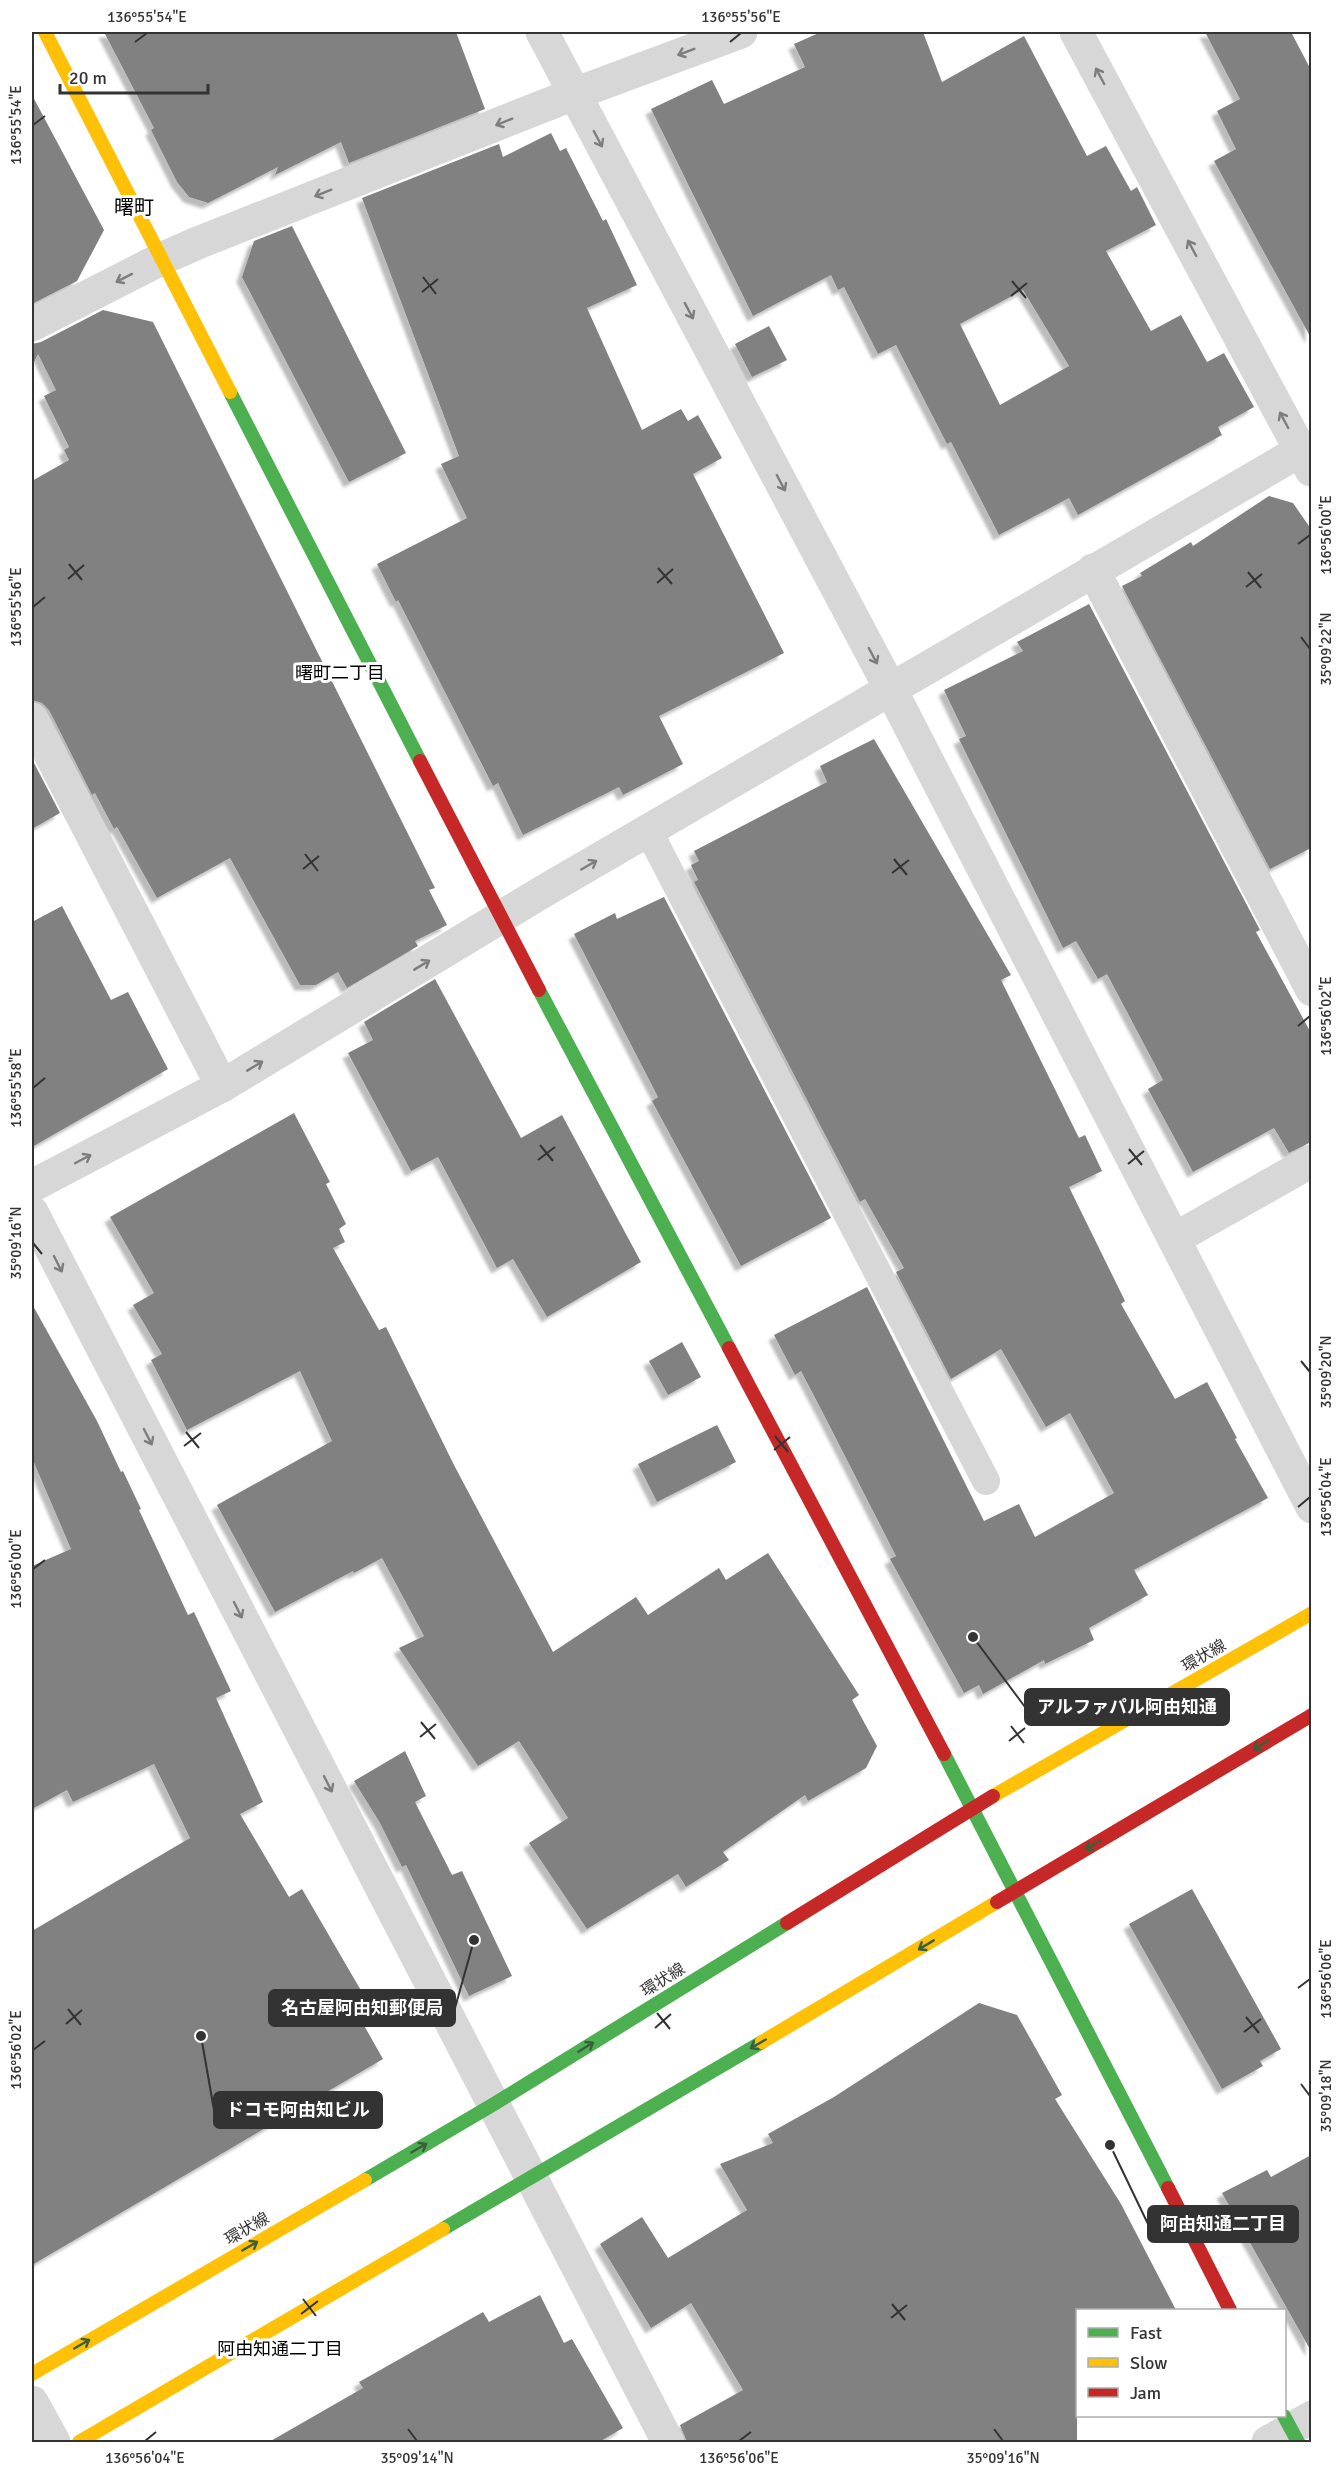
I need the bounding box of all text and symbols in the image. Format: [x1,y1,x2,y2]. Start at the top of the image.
text: 136°55'54"E [107,8,187,26]
text: 136°55'56"E [701,8,781,26]
one-way arrow [677,47,696,58]
scale bar [60,57,208,95]
text: 20 m [69,67,107,89]
one-way arrow [1094,68,1105,86]
text: 136°55'54"E [7,85,25,165]
one-way arrow [495,117,514,128]
one-way arrow [593,130,604,148]
one-way arrow [314,188,332,199]
district label: 曙町 [114,195,154,220]
one-way arrow [1186,240,1198,257]
one-way arrow [116,272,133,284]
one-way arrow [684,302,695,320]
one-way arrow [1278,412,1290,429]
one-way arrow [776,474,787,492]
text: 136°56'00"E [1317,495,1335,575]
text: 136°55'56"E [7,567,25,647]
text: 35°09'22"N [1317,612,1335,686]
one-way arrow [868,646,879,664]
district label: 曙町二丁目 [295,662,385,684]
one-way arrow [580,858,597,870]
one-way arrow [413,959,430,971]
text: 136°56'02"E [1317,976,1335,1056]
text: 136°55'58"E [7,1048,25,1128]
one-way arrow [246,1060,263,1072]
one-way arrow [74,1153,92,1164]
text: 35°09'16"N [7,1206,25,1280]
one-way arrow [53,1255,65,1273]
text: 35°09'20"N [1317,1335,1335,1409]
one-way arrow [143,1428,154,1446]
text: 136°56'04"E [1317,1457,1335,1537]
text: 136°56'00"E [7,1529,25,1609]
one-way arrow [233,1601,244,1619]
street label: 環状線 [1178,1635,1230,1677]
callout: アルファパル阿由知通 [1025,1689,1229,1725]
text: アルファパル阿由知通 [1037,1696,1217,1718]
one-way arrow [1253,1740,1270,1752]
one-way arrow [323,1774,334,1792]
one-way arrow [1085,1839,1102,1851]
one-way arrow [918,1939,935,1951]
text: 136°56'06"E [1317,1939,1335,2019]
street label: 環状線 [637,1959,689,2001]
callout: 名古屋阿由知郵便局 [269,1990,455,2026]
text: 名古屋阿由知郵便局 [281,1997,443,2019]
text: 136°56'02"E [7,2010,25,2090]
one-way arrow [750,2039,767,2051]
one-way arrow [577,2041,594,2053]
text: 35°09'18"N [1317,2059,1335,2133]
callout: ドコモ阿由知ビル [214,2092,382,2128]
text: ドコモ阿由知ビル [226,2099,370,2121]
one-way arrow [410,2142,427,2154]
callout: 阿由知通二丁目 [1148,2206,1298,2242]
street label: 環状線 [221,2208,273,2250]
text: 阿由知通二丁目 [1160,2213,1286,2235]
one-way arrow [241,2240,259,2251]
legend [1076,2309,1286,2417]
text: Fast [1130,2322,1162,2344]
one-way arrow [73,2338,90,2350]
district label: 阿由知通二丁目 [217,2338,343,2360]
text: Slow [1130,2352,1167,2374]
text: Jam [1130,2382,1161,2404]
text: 136°56'04"E [105,2449,185,2467]
text: 35°09'14"N [380,2449,454,2467]
text: 136°56'06"E [699,2449,779,2467]
text: 35°09'16"N [966,2449,1040,2467]

